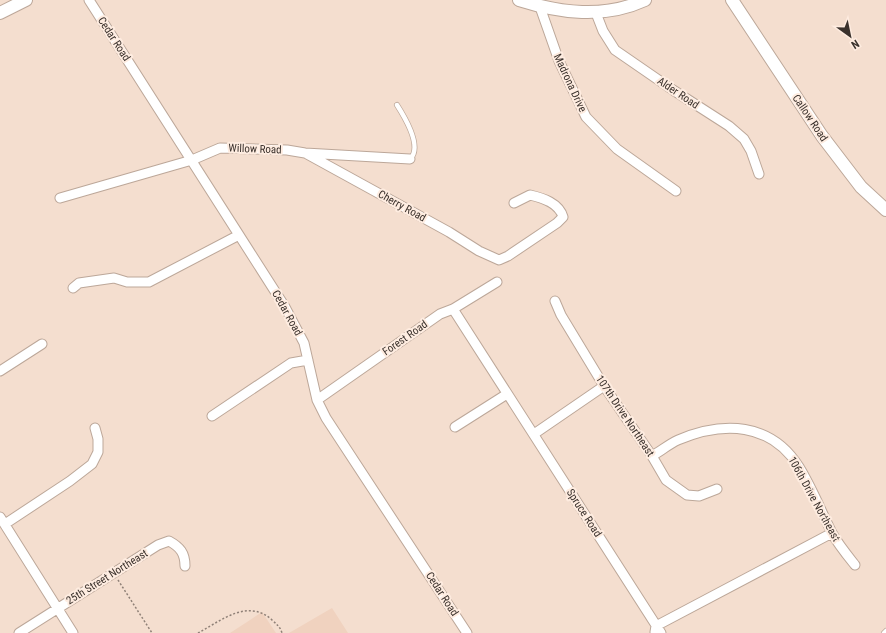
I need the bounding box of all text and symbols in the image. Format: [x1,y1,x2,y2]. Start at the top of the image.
street label: Cedar Road [95,14,133,64]
north arrow [830,16,870,56]
text: N [849,37,862,51]
street label: Madrona Drive [551,52,589,114]
street label: Alder Road [655,74,701,112]
street label: Callow Road [790,92,830,144]
street label: Willow Road [228,142,282,156]
street label: Cherry Road [376,188,428,224]
street label: Cedar Road [269,288,305,338]
street label: Forest Road [380,318,430,358]
street label: 107th Drive Northeast [593,373,657,459]
street label: 106th Drive Northeast [785,454,843,544]
street label: Spruce Road [564,487,604,539]
street label: 25th Street Northeast [64,547,150,607]
street label: Cedar Road [423,569,461,619]

